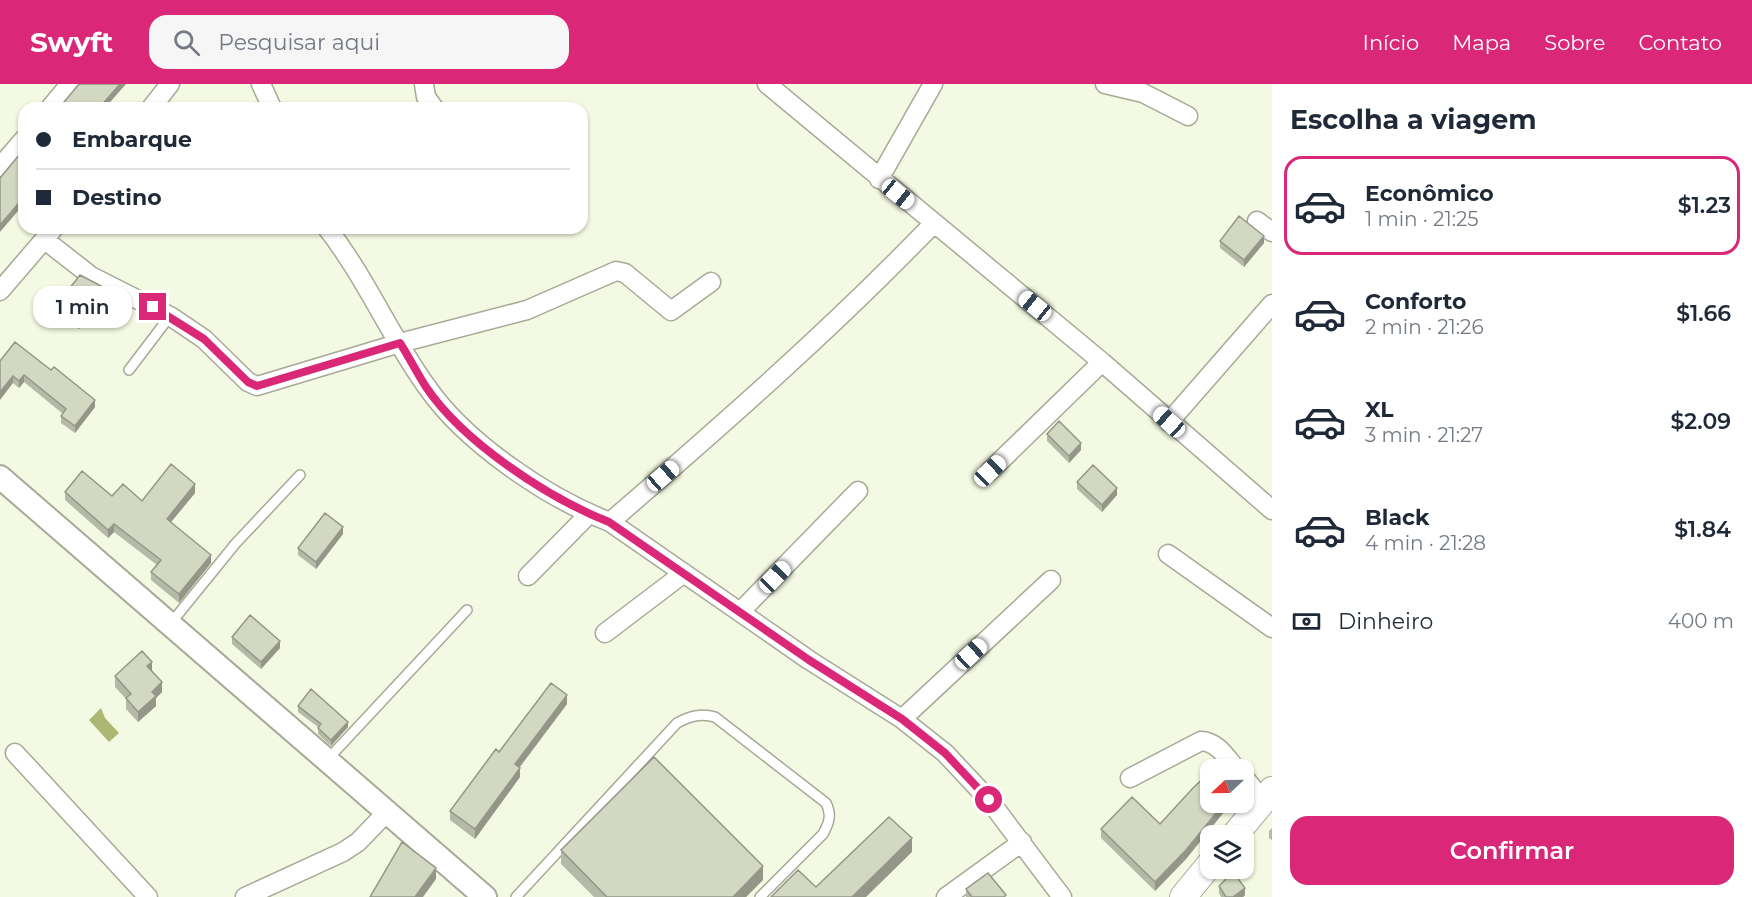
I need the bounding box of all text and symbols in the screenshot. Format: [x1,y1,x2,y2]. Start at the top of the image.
search box [149,15,569,69]
text: Swyft [30,25,113,59]
icon: search [170,26,203,59]
text: Pesquisar aqui [218,29,380,56]
text: Início [1363,30,1419,55]
text: Mapa [1452,30,1511,55]
text: Sobre [1544,30,1605,55]
text: Contato [1638,30,1722,55]
text: Escolha a viagem [1290,103,1537,136]
text: Embarque [72,126,192,153]
car [878,176,918,212]
icon: car [1293,179,1347,233]
text: Econômico [1365,180,1494,207]
text: Destino [72,184,162,211]
text: $1.23 [1678,192,1731,219]
text: 1 min · 21:25 [1365,207,1479,231]
callout: 1 min [33,286,132,328]
icon: car [1293,287,1347,341]
car [1015,288,1055,324]
text: Conforto [1365,288,1466,315]
route end [139,293,166,320]
text: 1 min [56,295,109,319]
text: $1.66 [1676,300,1731,327]
text: 2 min · 21:26 [1365,315,1484,339]
icon: car [1293,395,1347,449]
text: XL [1365,396,1394,423]
car [1150,403,1188,441]
text: $2.09 [1670,408,1731,435]
text: 3 min · 21:27 [1365,423,1483,447]
car [971,452,1009,490]
car [644,457,682,495]
icon: car [1293,503,1347,557]
text: Black [1365,504,1429,531]
text: $1.84 [1674,516,1731,543]
text: 4 min · 21:28 [1365,531,1486,555]
car [756,558,794,596]
icon: cash [1290,605,1323,638]
text: Dinheiro [1338,608,1433,635]
text: 400 m [1668,609,1734,633]
car [952,635,990,673]
north arrow [1200,759,1254,813]
map controls [1200,759,1254,879]
route start [975,786,1002,813]
button: Confirmar [1290,816,1734,885]
button: layers [1200,825,1254,879]

